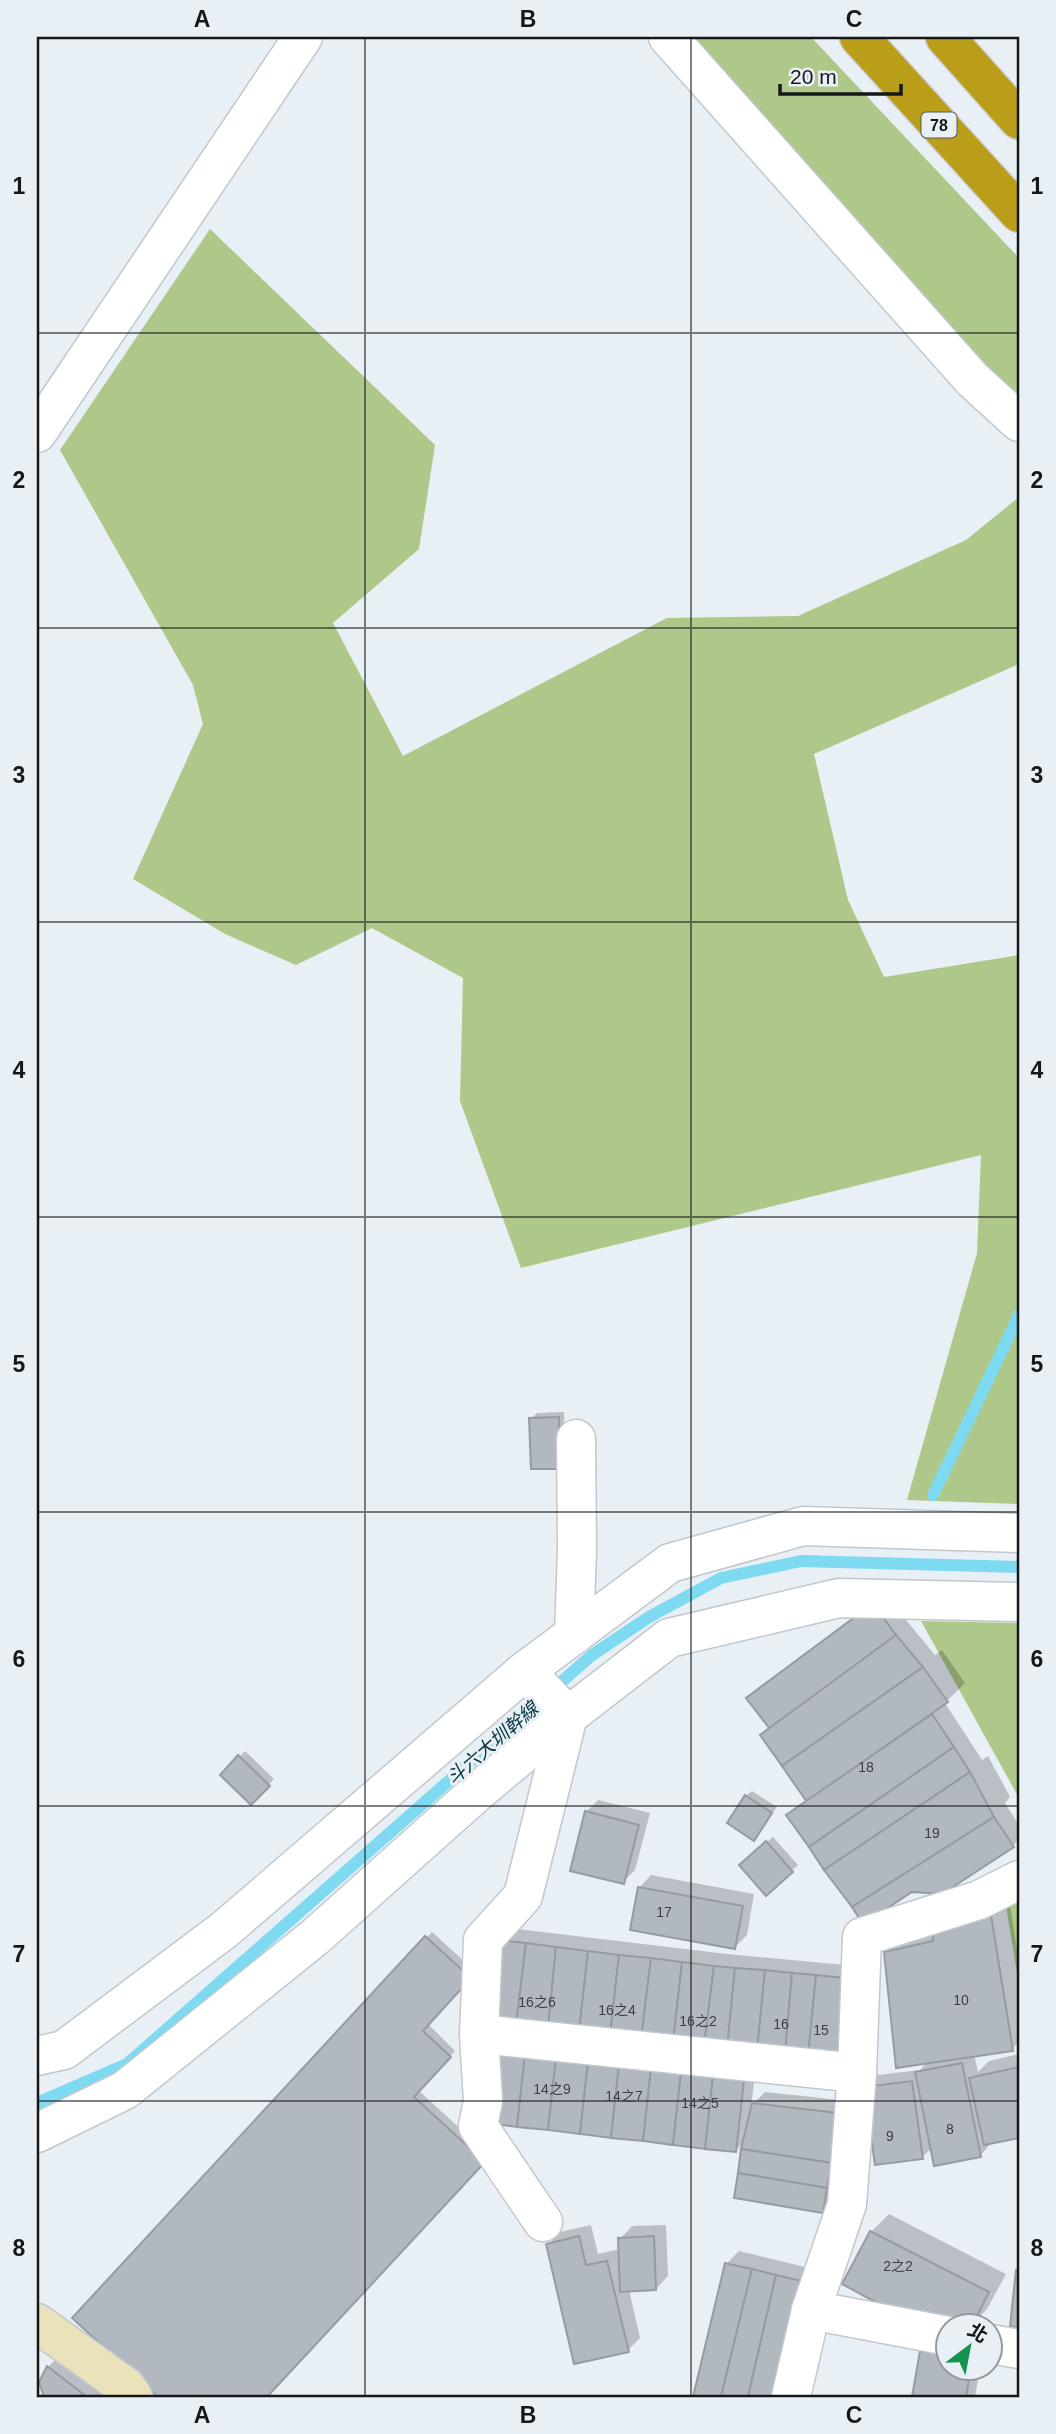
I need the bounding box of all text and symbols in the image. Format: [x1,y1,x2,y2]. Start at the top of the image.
text: A [194,6,210,32]
text: B [520,6,536,32]
text: C [846,6,862,32]
scale bar [780,52,900,96]
text: 20 m [790,65,837,88]
road number: 78 [922,113,956,138]
text: 1 [13,173,26,199]
text: 1 [1031,173,1044,199]
text: 2 [13,467,25,493]
text: 2 [1031,467,1043,493]
text: 3 [13,762,25,788]
text: 3 [1031,762,1043,788]
text: 4 [13,1057,26,1083]
text: 4 [1031,1057,1044,1083]
text: 5 [13,1351,26,1377]
text: 5 [1031,1351,1044,1377]
text: 6 [13,1646,25,1672]
text: 6 [1031,1646,1043,1672]
water label: 斗六大圳幹線 [442,1697,544,1789]
house number: 18 [858,1759,874,1775]
house number: 19 [924,1825,940,1841]
house number: 17 [656,1904,672,1920]
text: 7 [13,1941,25,1967]
text: 7 [1031,1941,1043,1967]
house number: 10 [953,1992,969,2008]
house number: 16之6 [518,1994,556,2010]
house number: 16之4 [598,2002,636,2018]
house number: 16之2 [679,2013,717,2029]
house number: 16 [773,2016,789,2032]
house number: 15 [813,2022,829,2038]
house number: 14之9 [533,2081,571,2097]
house number: 14之7 [605,2088,643,2104]
house number: 14之5 [681,2095,719,2111]
house number: 8 [946,2121,954,2137]
house number: 9 [886,2128,894,2144]
text: 8 [13,2235,26,2261]
text: 8 [1031,2235,1044,2261]
house number: 2之2 [883,2258,913,2274]
north arrow [934,2312,1004,2382]
text: 北 [964,2319,991,2347]
text: A [194,2402,210,2428]
text: B [520,2402,536,2428]
text: C [846,2402,862,2428]

